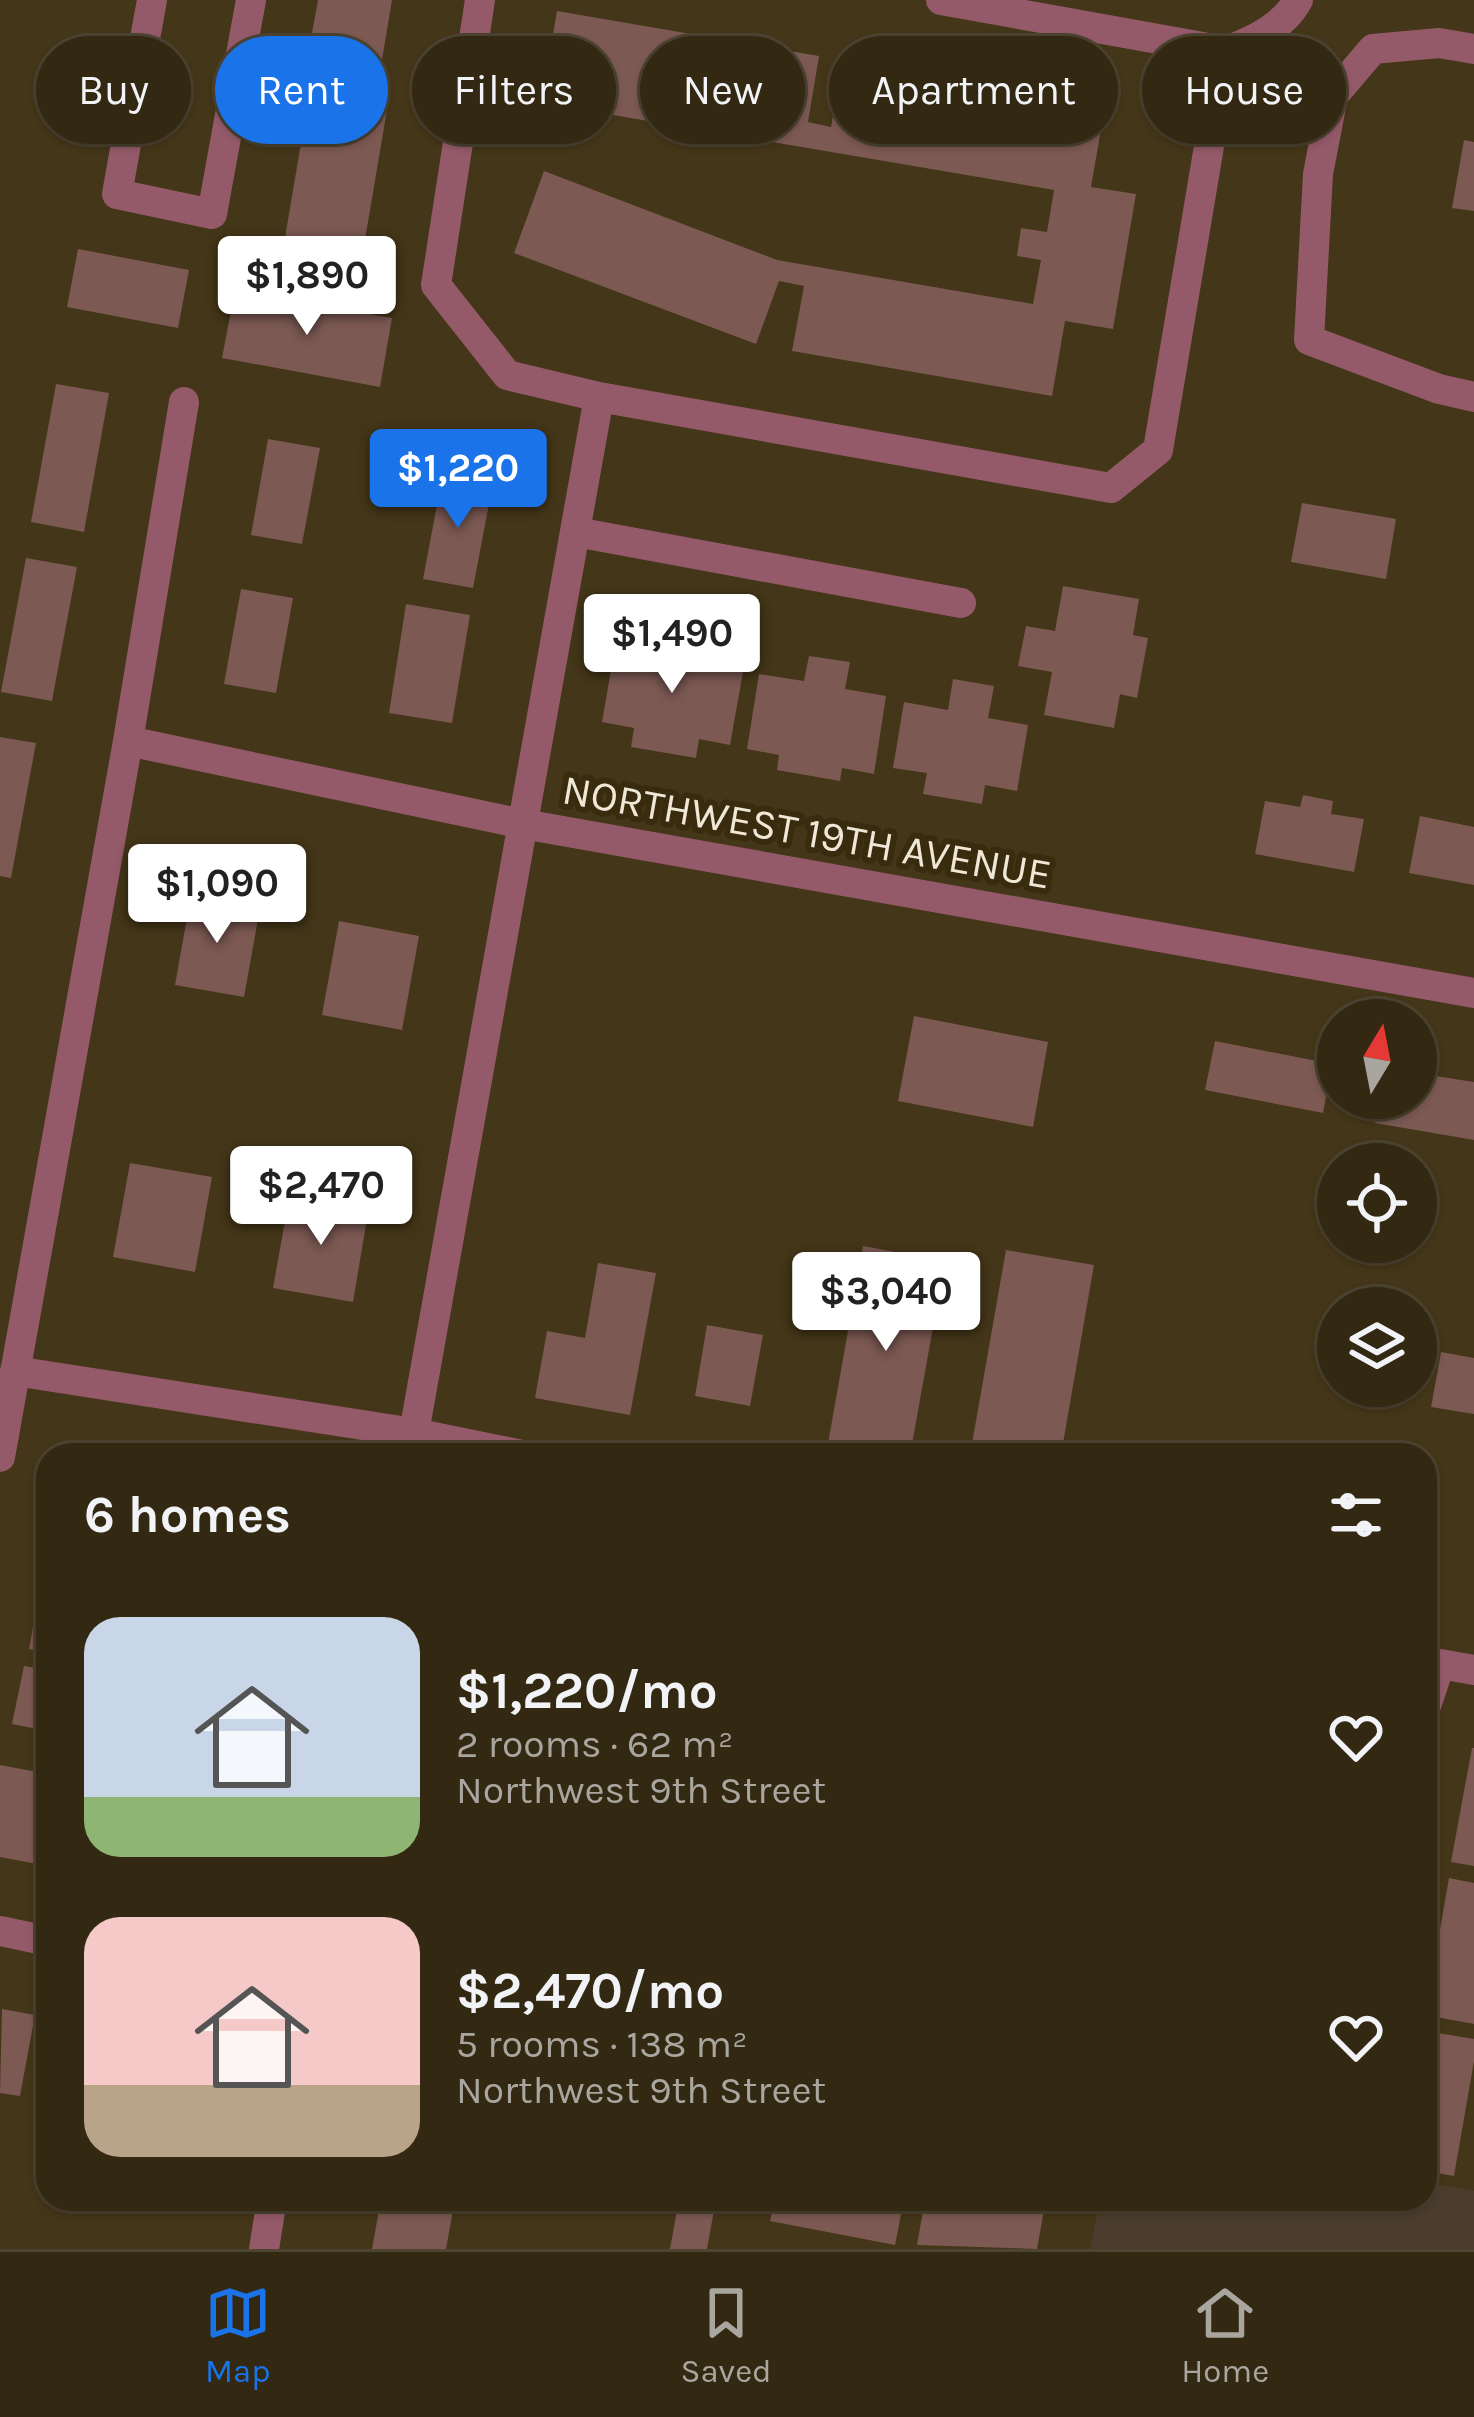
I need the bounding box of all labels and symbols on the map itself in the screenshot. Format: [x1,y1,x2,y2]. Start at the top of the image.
pin: $1,890 [209,236,405,338]
pin: $1,220 [360,429,556,531]
pin: $1,490 [574,594,770,696]
street label: NORTHWEST 19TH AVENUE [559,764,1055,900]
pin: $1,090 [119,844,315,946]
north arrow [1317,999,1437,1119]
pin: $2,470 [223,1146,419,1248]
pin: $3,040 [788,1252,984,1354]

